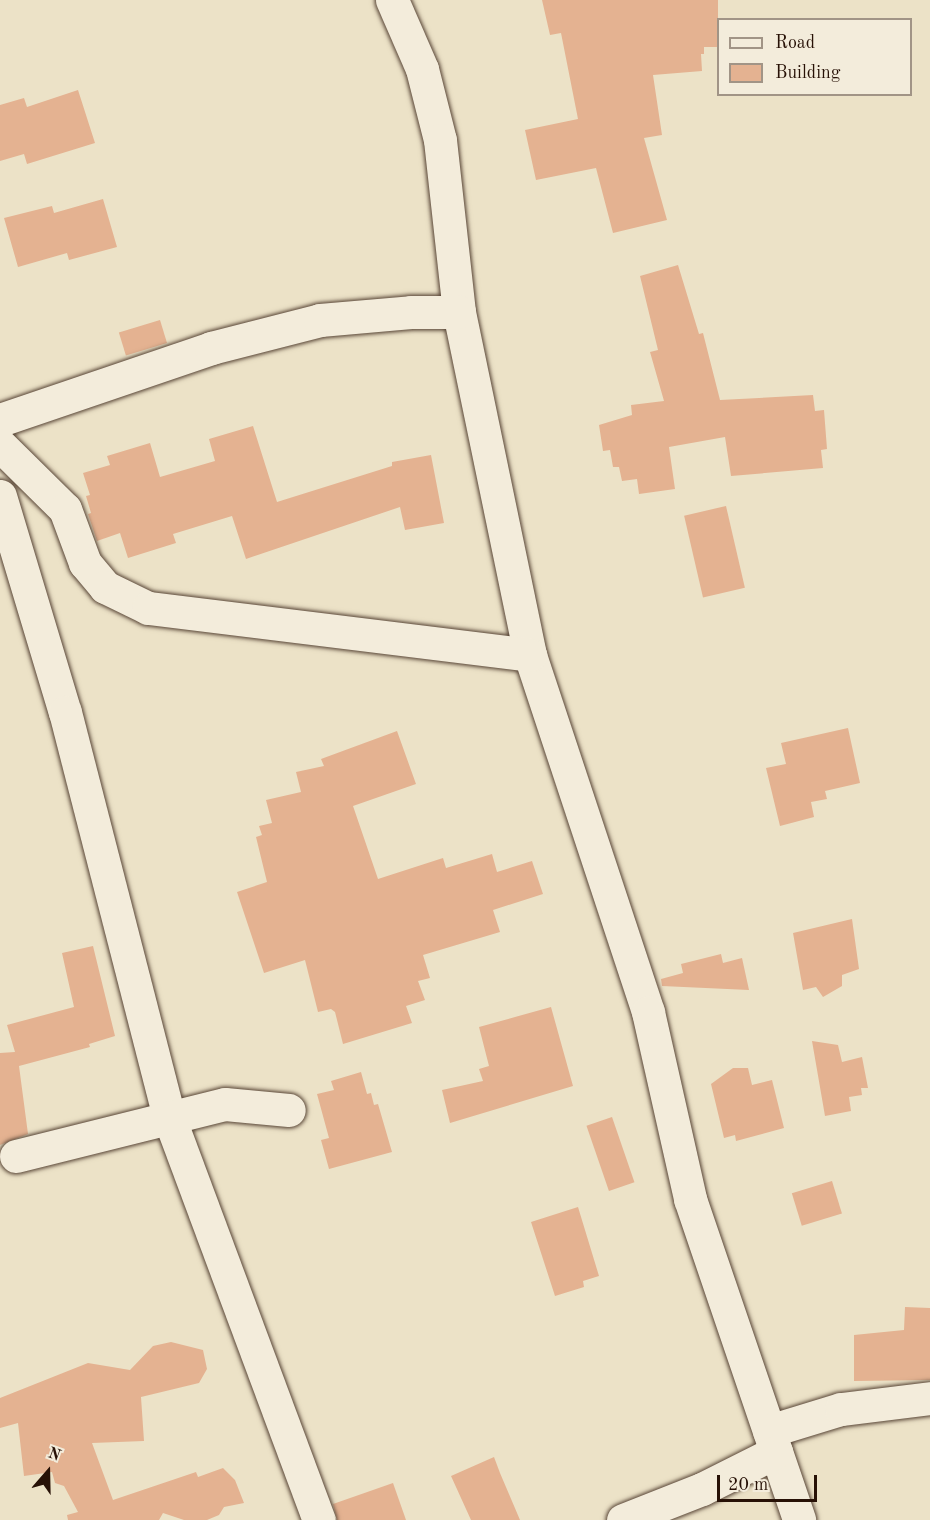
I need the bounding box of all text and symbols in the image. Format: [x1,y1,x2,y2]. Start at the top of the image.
legend [717,18,912,96]
text: Road [775,34,815,52]
text: Building [775,64,840,82]
north arrow [18,1442,78,1502]
text: N [46,1445,63,1465]
scale bar [720,1463,820,1501]
text: 20 m [728,1476,768,1494]

